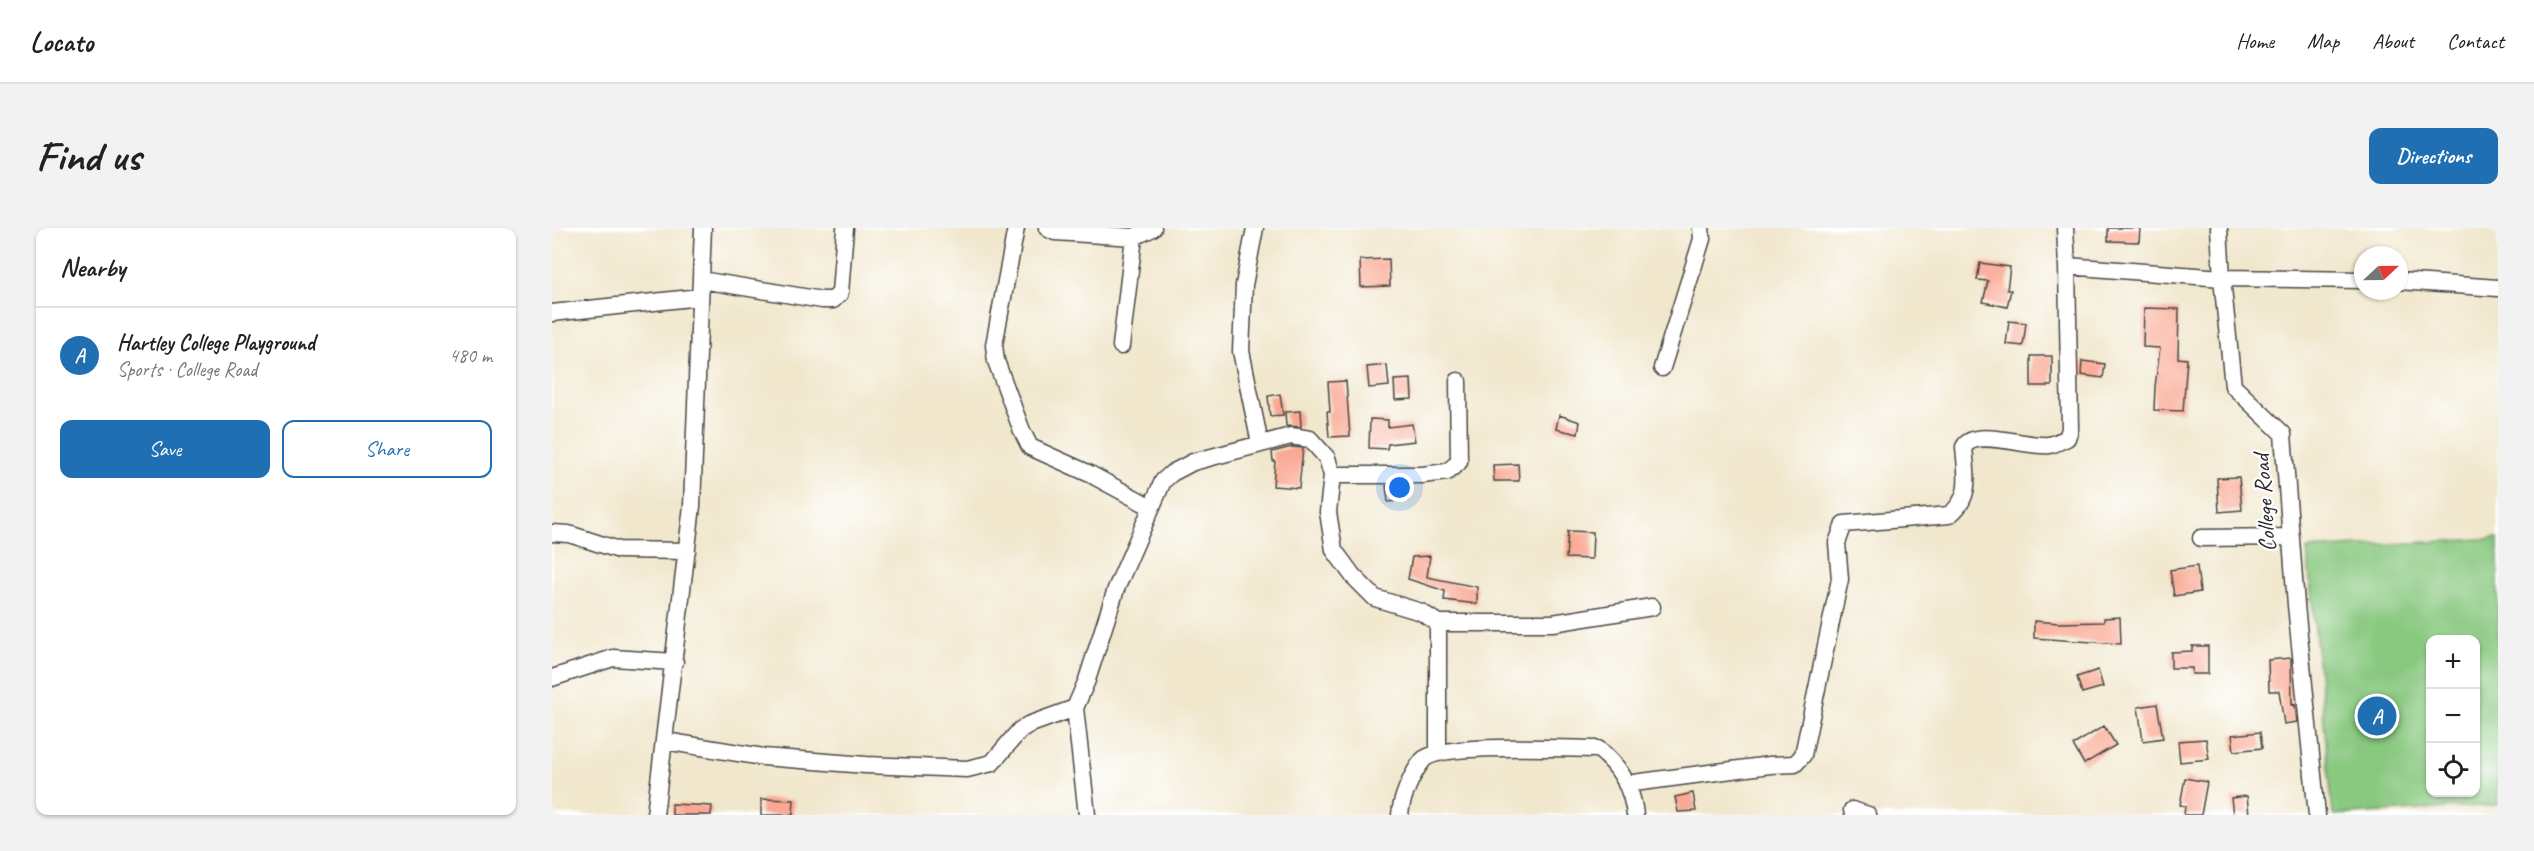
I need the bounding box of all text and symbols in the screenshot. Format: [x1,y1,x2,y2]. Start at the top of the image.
text: Locato [30,24,93,59]
text: Home [2236,28,2274,54]
text: Map [2307,28,2339,54]
text: About [2372,28,2414,54]
text: Contact [2447,28,2504,54]
button: Directions [2369,128,2498,184]
text: Find us [36,130,141,183]
north arrow [2354,246,2408,300]
text: Nearby [60,251,125,284]
text: Hartley College Playground [117,329,315,357]
text: A [74,343,85,368]
text: 480 m [449,343,492,368]
text: Sports · College Road [117,357,257,382]
button: Save [60,420,270,478]
button: Share [282,420,492,478]
street label: College Road [2245,450,2282,553]
your location [1385,473,1414,502]
map controls [2426,635,2480,797]
button: + [2426,635,2480,689]
button: − [2426,689,2480,743]
pin: A [2358,694,2396,738]
button: locate [2426,743,2480,797]

